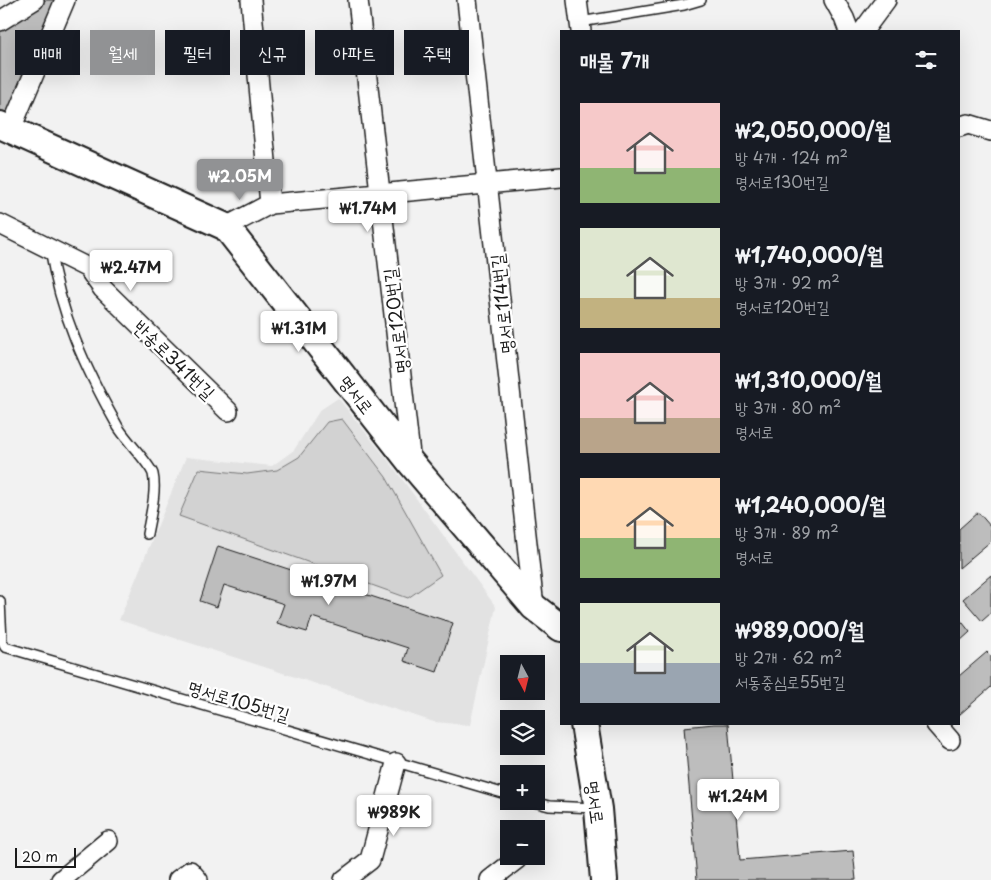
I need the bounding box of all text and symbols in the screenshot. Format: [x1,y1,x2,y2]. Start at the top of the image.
chip: 매매 [15,30,80,75]
chip: 월세 [90,30,155,75]
chip: 필터 [165,30,230,75]
chip: 신규 [240,30,305,75]
chip: 아파트 [315,30,394,75]
chip: 주택 [404,30,469,75]
text: 매물 7개 [580,44,650,76]
icon: filters [912,46,940,74]
text: ₩2,050,000/월 [735,113,891,145]
icon: home [620,123,680,183]
text: 방 4개 · 124 m² [735,145,848,169]
pin: ₩2.05M [199,158,281,201]
text: ₩2.05M [208,163,272,187]
text: 명서로130번길 [735,169,829,193]
pin: ₩1.74M [327,190,409,233]
text: ₩1.74M [339,195,397,219]
text: ₩1,740,000/월 [735,238,884,270]
icon: home [620,248,680,308]
pin: ₩2.47M [90,250,172,292]
street label: 명서로114번길 [482,252,520,355]
text: ₩2.47M [101,254,161,278]
street label: 명서로120번길 [375,266,415,375]
text: 방 3개 · 92 m² [735,270,840,294]
text: 명서로120번길 [735,294,829,318]
pin: ₩1.31M [258,310,340,353]
street label: 반송로341번길 [128,313,222,405]
text: ₩1.31M [271,315,327,339]
text: ₩1,310,000/월 [735,363,882,395]
street label: 명서로 [333,369,381,419]
icon: home [620,373,680,433]
text: 방 3개 · 80 m² [735,395,841,419]
text: 명서로 [735,419,774,443]
text: ₩1,240,000/월 [735,488,886,520]
icon: home [620,498,680,558]
text: 방 3개 · 89 m² [735,520,839,544]
text: 명서로 [735,544,774,568]
pin: ₩1.97M [288,564,370,606]
text: ₩1.97M [301,568,357,592]
text: ₩989,000/월 [735,613,865,645]
icon: home [620,623,680,683]
text: 방 2개 · 62 m² [735,645,842,669]
north arrow [500,655,545,700]
map controls [500,655,545,865]
text: 서동중심로55번길 [735,669,845,693]
street label: 명서로105번길 [185,673,294,728]
button: layers [500,710,545,755]
button: + [500,765,545,810]
pin: ₩1.24M [697,778,779,821]
street label: 명서로 [580,779,612,825]
text: ₩1.24M [708,783,768,807]
pin: ₩989K [359,794,429,837]
text: ₩989K [368,799,420,823]
button: − [500,820,545,865]
scale bar [15,845,76,868]
text: 20 m [22,846,58,867]

